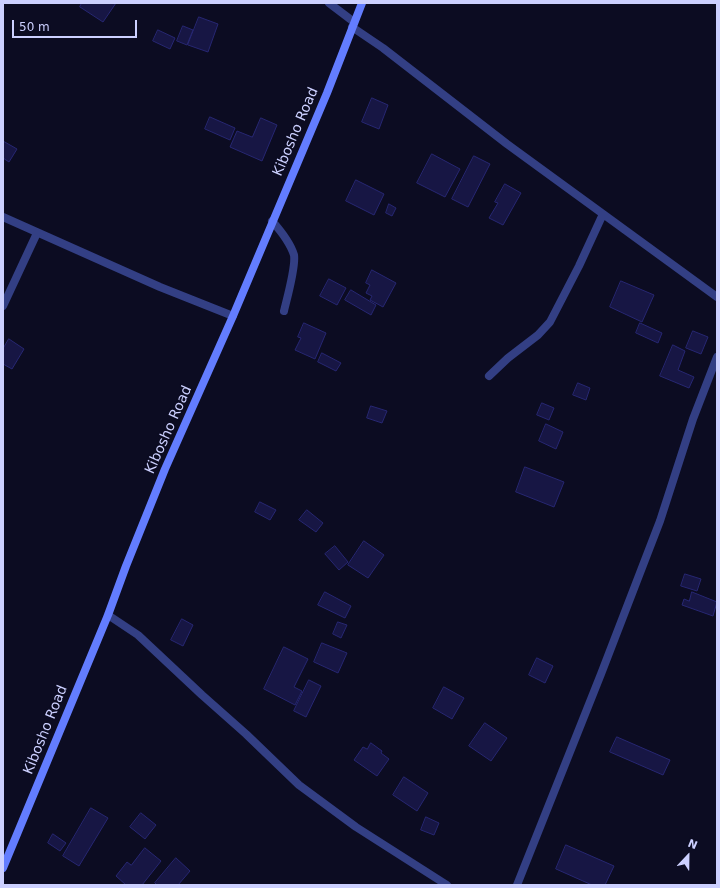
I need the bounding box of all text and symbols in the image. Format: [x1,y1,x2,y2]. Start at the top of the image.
scale bar [14,12,139,38]
text: 50 m [19,20,50,34]
street label: Kibosho Road [270,85,322,179]
street label: Kibosho Road [142,383,196,477]
street label: Kibosho Road [20,683,72,777]
north arrow [668,836,708,876]
text: N [686,837,699,852]

